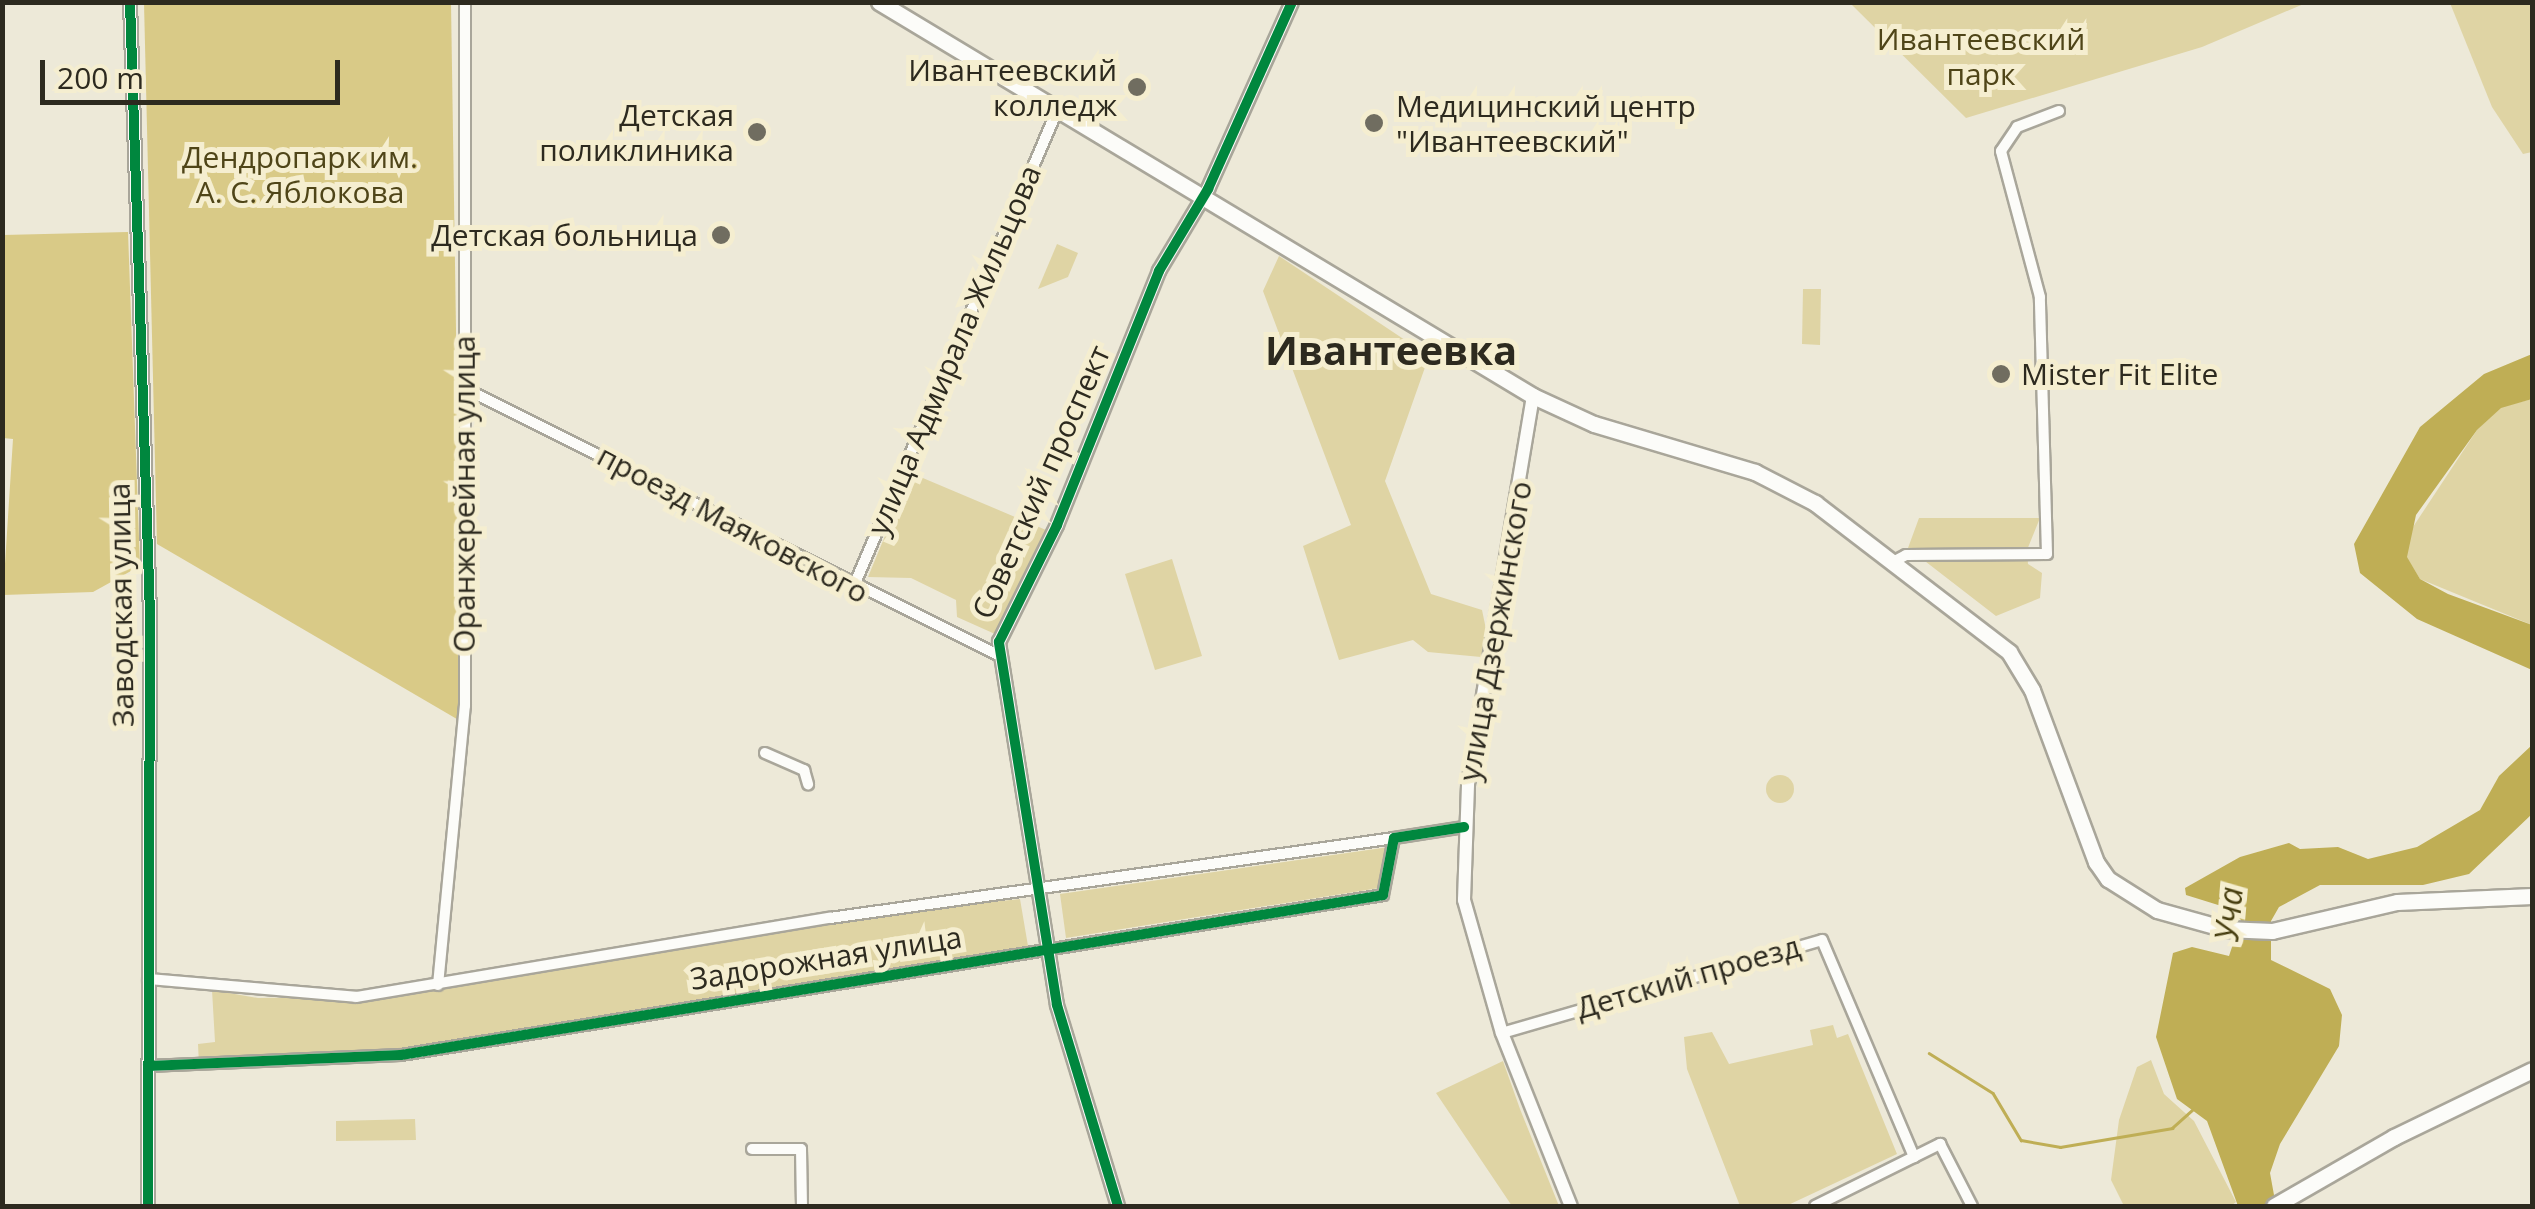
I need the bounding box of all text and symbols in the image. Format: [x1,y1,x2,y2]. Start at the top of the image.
park label: Ивантеевский парк [1877,21,2085,92]
scale bar [45,40,345,102]
place label: Ивантеевский колледж [908,52,1117,122]
text: 200 m [57,57,144,98]
marker: Ивантеевский колледж [1126,76,1148,98]
place label: Медицинский центр "Ивантеевский" [1396,88,1696,158]
place label: Детская поликлиника [539,97,734,168]
marker: Медицинский центр "Ивантеевский" [1361,110,1387,136]
marker: Детская поликлиника [744,119,770,145]
park label: Дендропарк им. А. С. Яблокова [182,139,418,210]
street label: улица Адмирала Жильцова [860,160,1048,540]
place label: Детская больница [431,217,698,253]
marker: Детская больница [708,222,734,248]
district label: Ивантеевка [1265,326,1517,374]
street label: Оранжерейная улица [446,335,482,653]
street label: Советский проспект [964,340,1118,624]
place label: Mister Fit Elite [2021,356,2218,392]
marker: Mister Fit Elite [1990,363,2012,385]
street label: проезд Маяковского [592,437,874,611]
street label: улица Дзержинского [1451,478,1539,784]
street label: Заводская улица [101,483,141,727]
water label: Уча [2208,885,2250,943]
street label: Задорожная улица [688,919,964,997]
street label: Детский проезд [1572,928,1804,1026]

